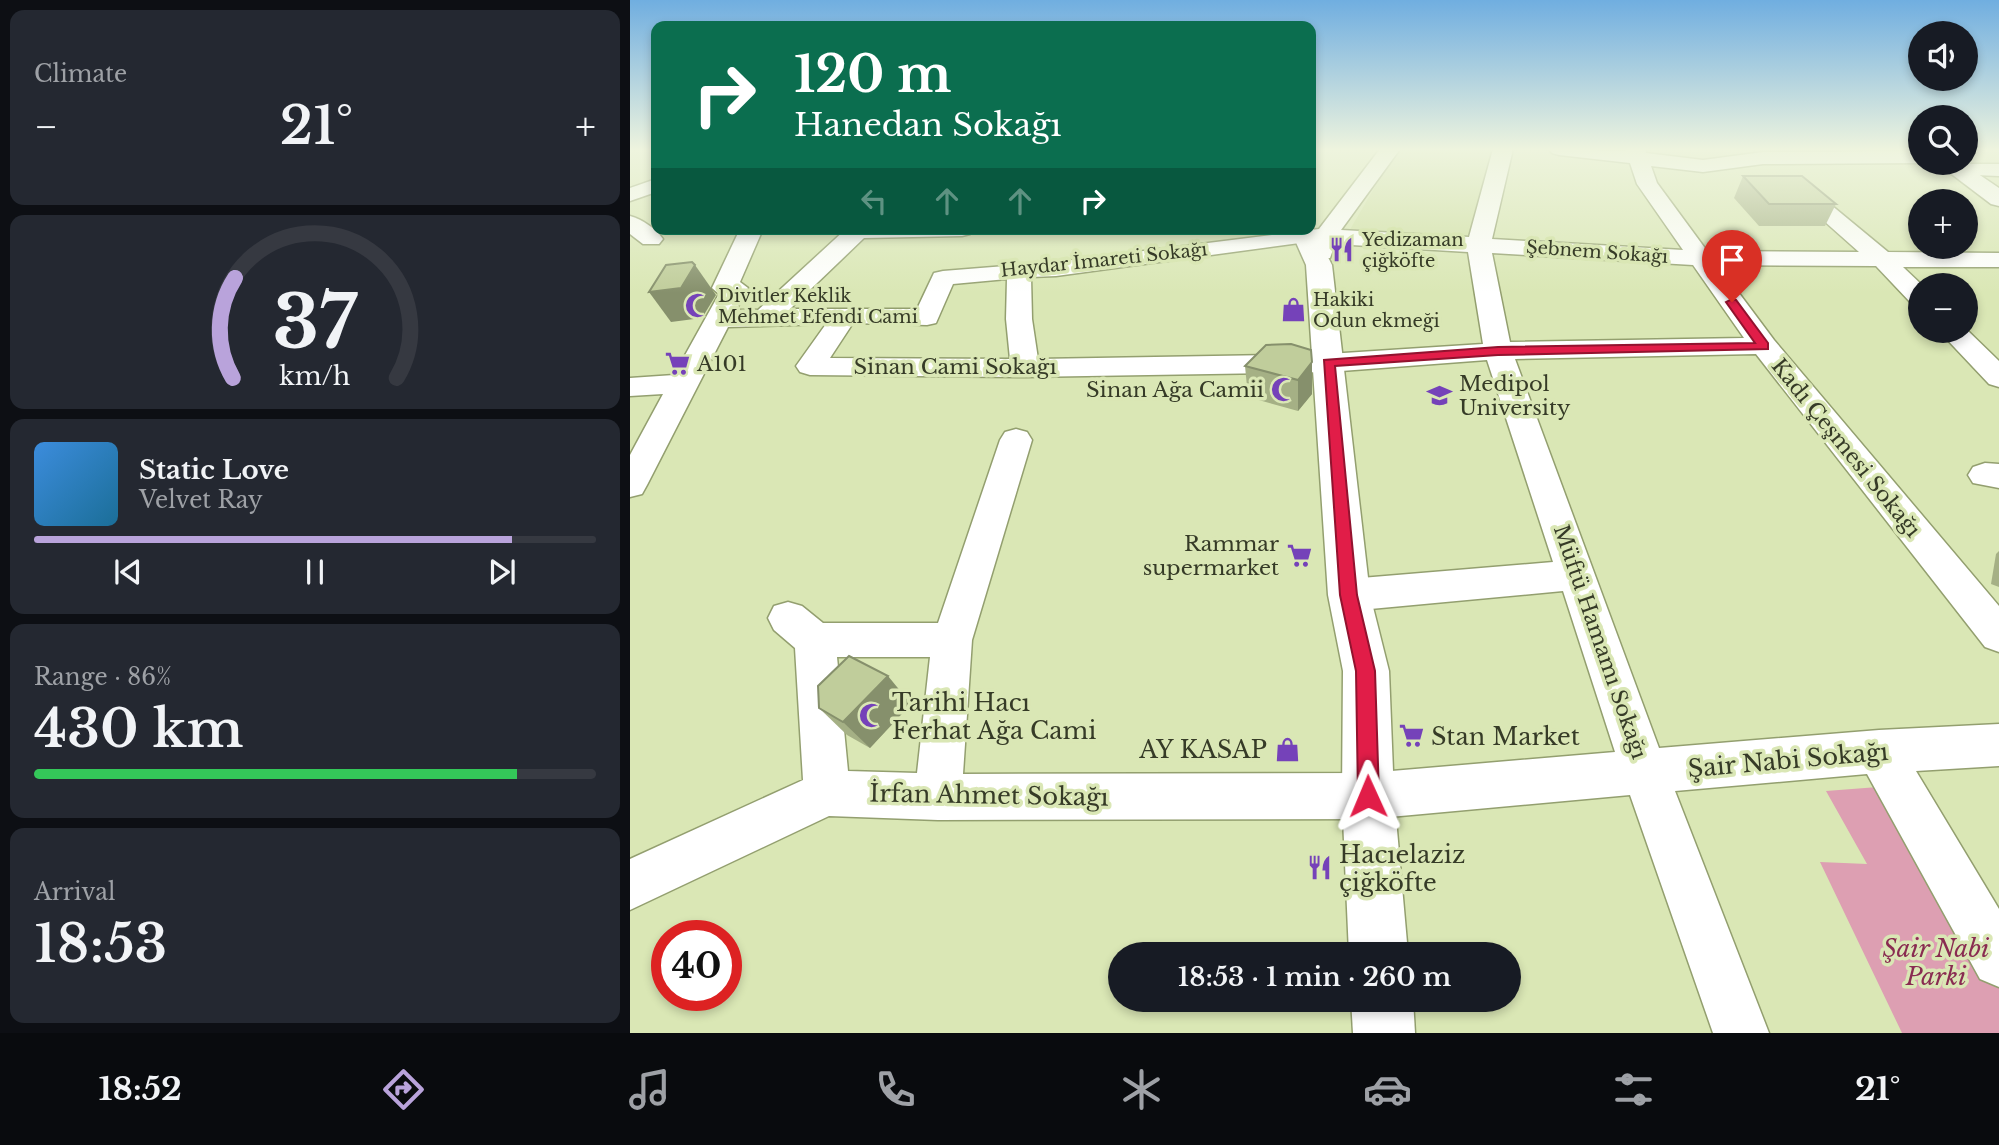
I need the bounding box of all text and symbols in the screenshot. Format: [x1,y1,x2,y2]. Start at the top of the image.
map controls [1908,21,1978,343]
button: sound [1908,21,1978,91]
text: 120 m [794,44,952,105]
icon: right [679,49,770,140]
text: Climate [34,60,127,88]
text: 21° [280,94,353,158]
text: − [34,103,58,150]
text: + [575,103,596,150]
text: Hanedan Sokağı [794,105,1061,145]
button: search [1908,105,1978,175]
icon: left [855,182,893,220]
icon: ahead [928,182,966,220]
icon: ahead [1001,182,1039,220]
icon: right [1074,182,1112,220]
button: + [1908,189,1978,259]
place label: Yedizaman çiğköfte [1361,229,1464,272]
pin [1702,230,1762,302]
restaurant icon: Yedizaman çiğköfte [1328,236,1356,264]
street label: Şebnem Sokağı [1525,236,1669,268]
street label: Haydar İmareti Sokağı [999,237,1208,282]
icon: arrive [1713,241,1751,279]
button: − [1908,273,1978,343]
text: 37 [273,277,358,368]
place label: Divitler Keklik Mehmet Efendi Cami [718,285,918,328]
place label: Hakiki Odun ekmeği [1313,289,1440,332]
mosque icon: Divitler Keklik Mehmet Efendi Cami [684,292,712,320]
shop icon: Hakiki Odun ekmeği [1279,296,1307,324]
supermarket icon: A101 [663,350,691,378]
place label: A101 [696,351,747,377]
street label: Kadı Çeşmesi Sokağı [1766,353,1926,543]
street label: Sinan Cami Sokağı [853,354,1057,380]
text: km/h [280,361,350,392]
place label: Medipol University [1459,371,1571,421]
mosque icon: Sinan Ağa Camii [1270,376,1298,404]
place label: Sinan Ağa Camii [1086,377,1264,403]
school or university icon: Medipol University [1425,382,1453,410]
text: Static Love [139,454,289,486]
text: Velvet Ray [139,486,263,514]
street label: Müftü Hamamı Sokağı [1548,522,1652,762]
place label: Rammar supermarket [1143,531,1279,581]
supermarket icon: Rammar supermarket [1285,542,1313,570]
icon: previous [109,553,147,591]
icon: pause [296,553,334,591]
icon: next [483,553,521,591]
text: Range · 86% [34,663,171,691]
place label: Tarihi Hacı Ferhat Ağa Cami [892,688,1096,745]
text: 430 km [34,697,244,761]
mosque icon: Tarihi Hacı Ferhat Ağa Cami [858,702,886,730]
supermarket icon: Stan Market [1397,722,1425,750]
place label: Stan Market [1431,722,1580,751]
place label: AY KASAP [1138,735,1267,764]
shop icon: AY KASAP [1273,735,1301,763]
street label: Şair Nabi Sokağı [1686,737,1890,783]
position arrow [1331,759,1405,833]
street label: İrfan Ahmet Sokağı [869,778,1109,812]
place label: Hacıelaziz çiğköfte [1339,840,1465,897]
restaurant icon: Hacıelaziz çiğköfte [1305,854,1333,882]
text: Arrival [34,878,115,906]
text: 18:53 [34,912,167,976]
speed limit sign: 40 [651,920,742,1011]
park label: Şair Nabi Parki [1883,934,1990,991]
text: 18:53 · 1 min · 260 m [1178,961,1451,993]
icon: directions [379,1065,428,1114]
icon: music [625,1065,674,1114]
icon: phone [871,1065,920,1114]
icon: climate [1117,1065,1166,1114]
icon: car [1363,1065,1412,1114]
icon: filters [1609,1065,1658,1114]
text: 18:52 [99,1069,182,1109]
text: 21° [1855,1069,1900,1109]

